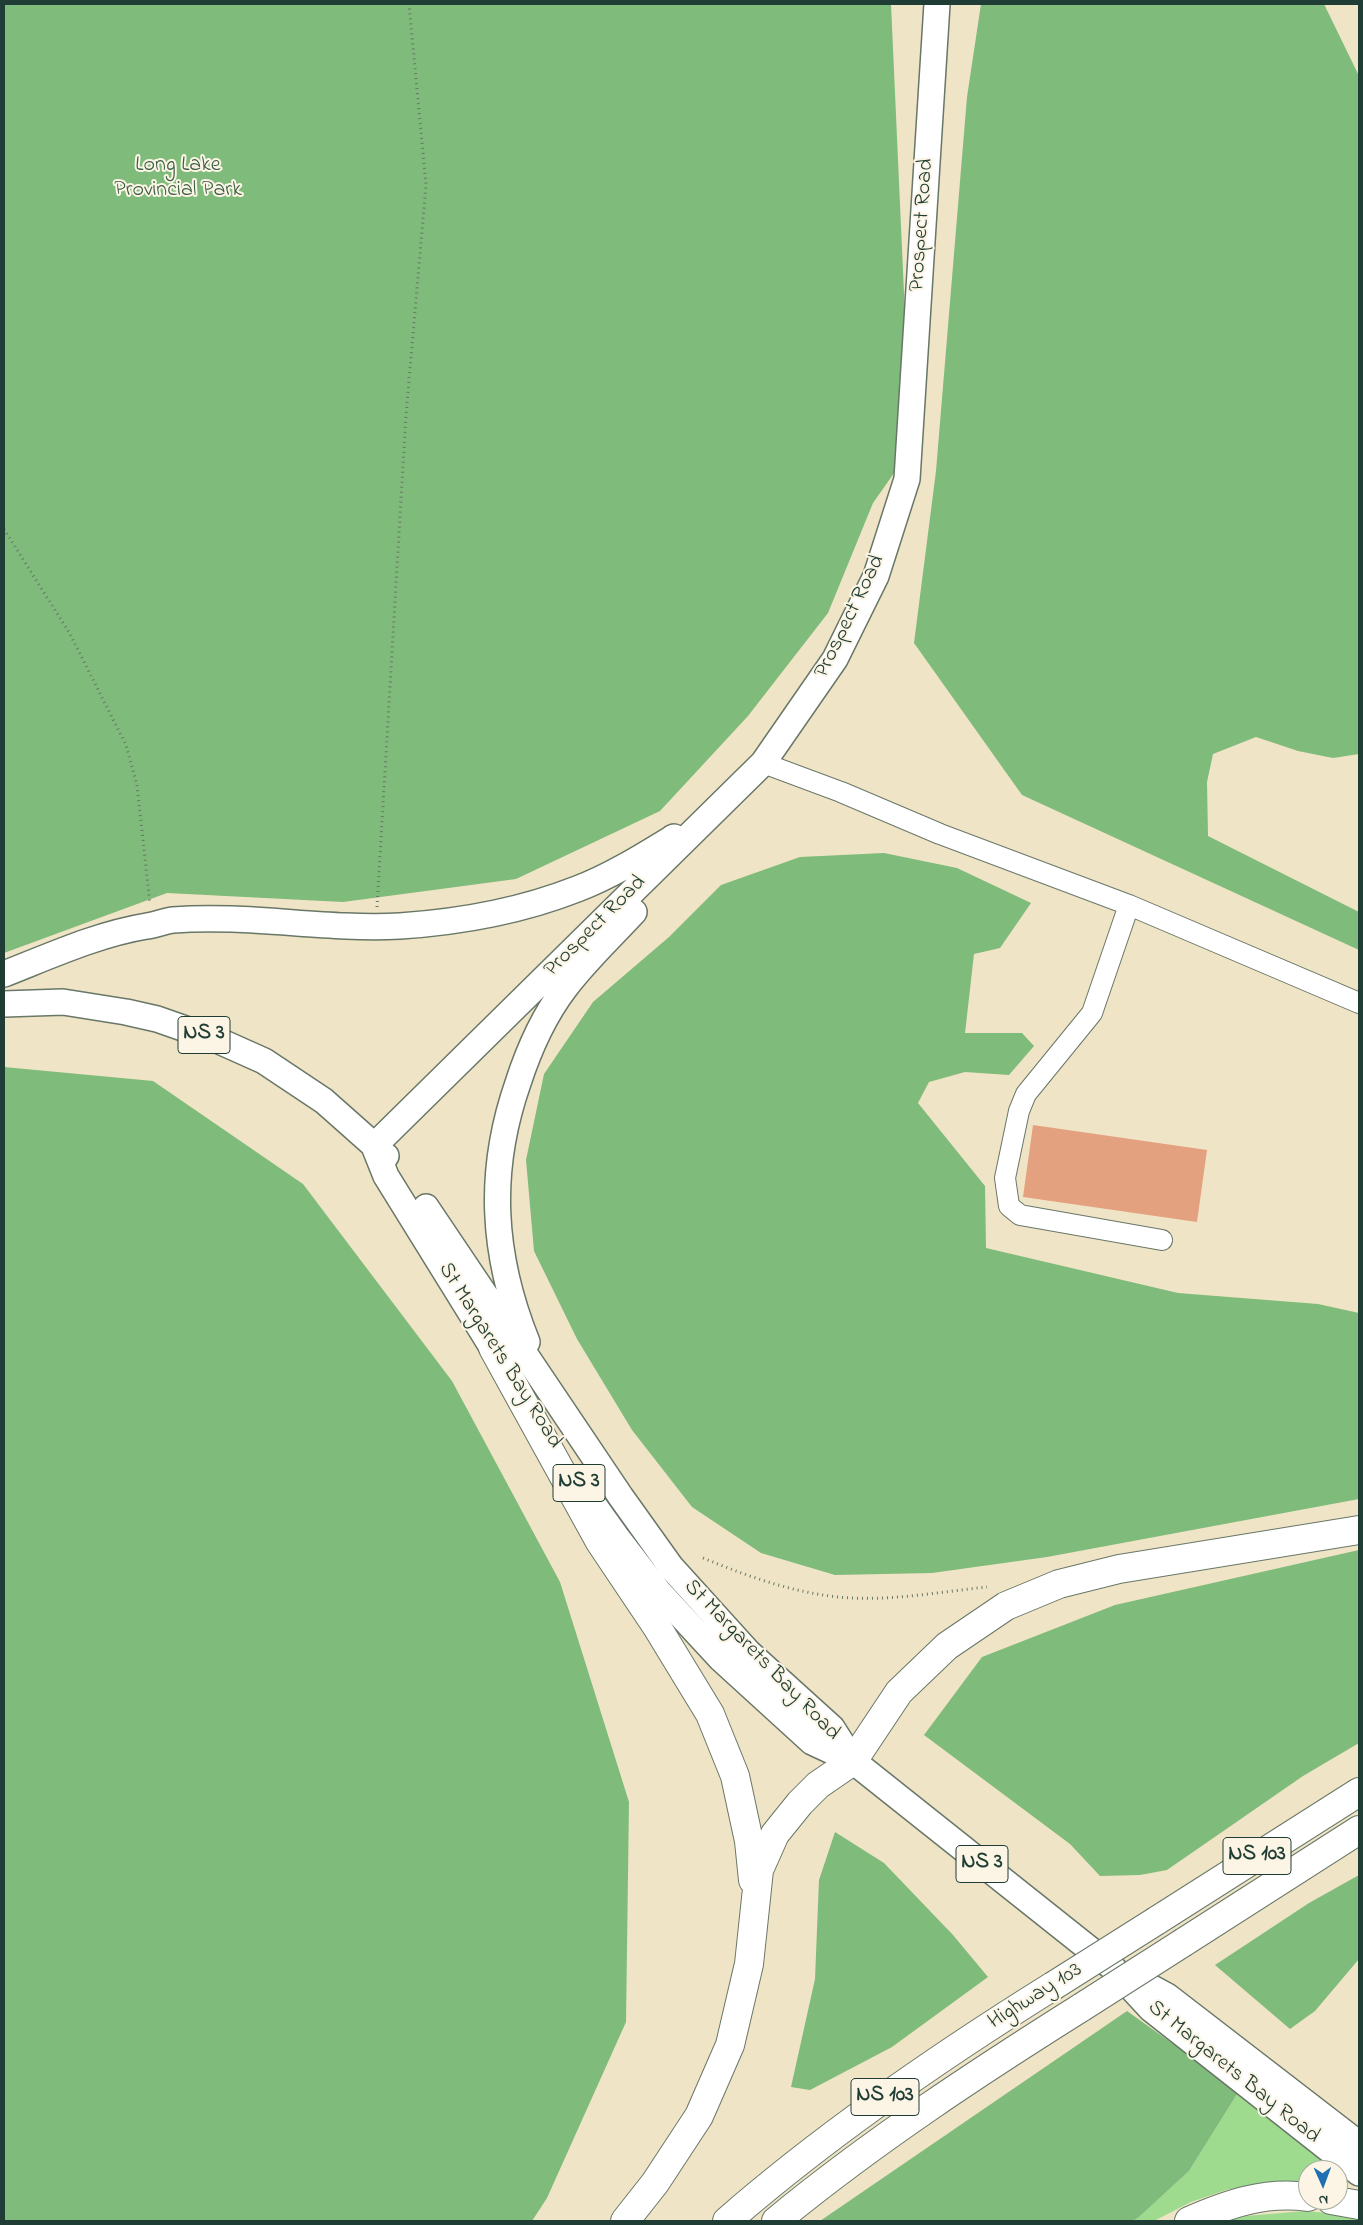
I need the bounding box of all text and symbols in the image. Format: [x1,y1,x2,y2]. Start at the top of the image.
park label: Long Lake Provincial Park [114,153,242,205]
street label: Prospect Road [905,158,941,292]
street label: Prospect Road [810,551,892,683]
street label: Prospect Road [540,871,652,983]
road number: NS 3 [178,1016,230,1054]
street label: St Margarets Bay Road [431,1258,567,1454]
road number: NS 3 [553,1465,605,1502]
street label: St Margarets Bay Road [677,1575,845,1747]
road number: NS 103 [1223,1838,1291,1874]
road number: NS 3 [956,1846,1008,1882]
street label: Highway 103 [984,1958,1088,2036]
street label: St Margarets Bay Road [1142,1995,1324,2151]
road number: NS 103 [851,2078,919,2116]
north arrow [1298,2160,1348,2210]
text: N [1318,2189,1329,2210]

